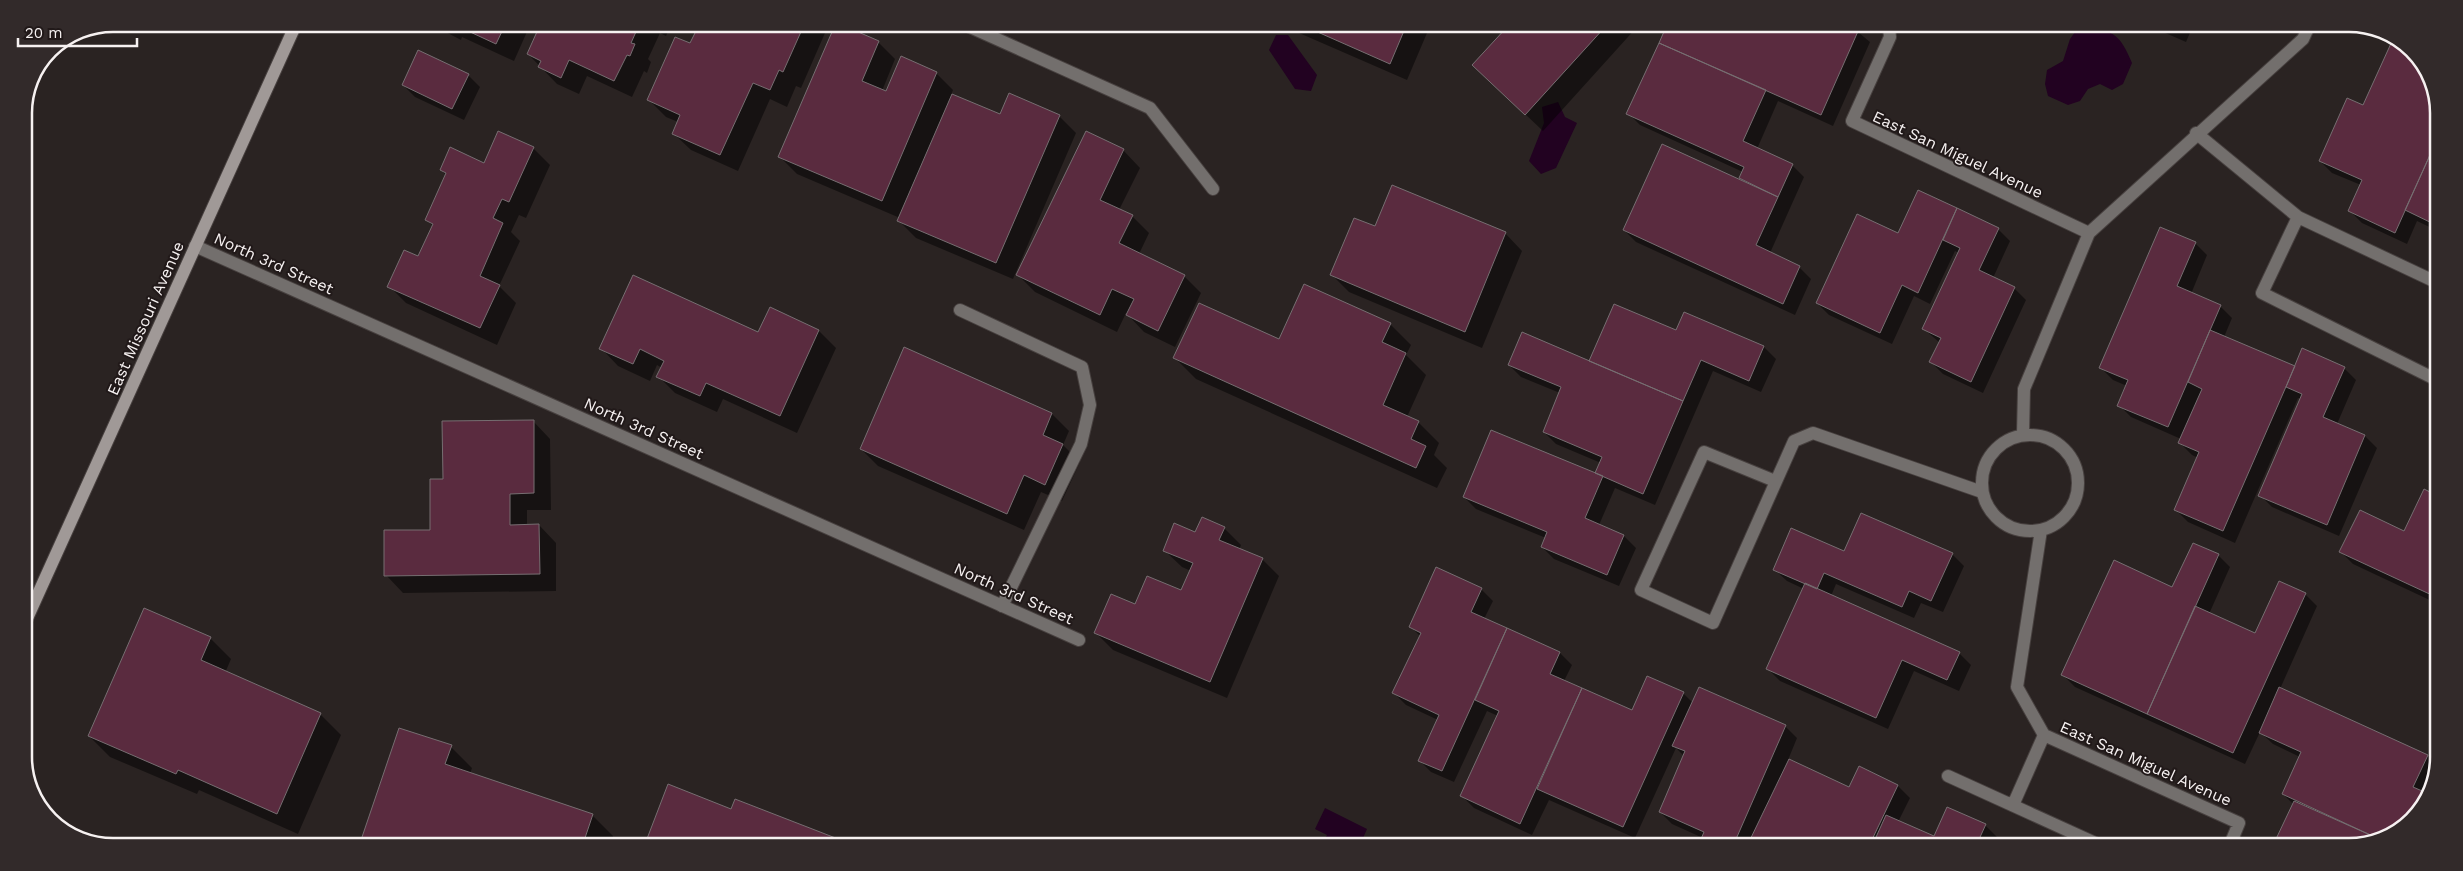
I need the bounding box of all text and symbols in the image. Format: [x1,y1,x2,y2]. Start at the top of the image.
scale bar [18,15,136,47]
text: 20 m [25,24,63,42]
street label: East San Miguel Avenue [1870,107,2046,202]
street label: North 3rd Street [211,229,337,298]
street label: East Missouri Avenue [103,238,188,398]
street label: North 3rd Street [581,394,707,463]
street label: North 3rd Street [951,559,1077,628]
street label: East San Miguel Avenue [2057,717,2234,810]

